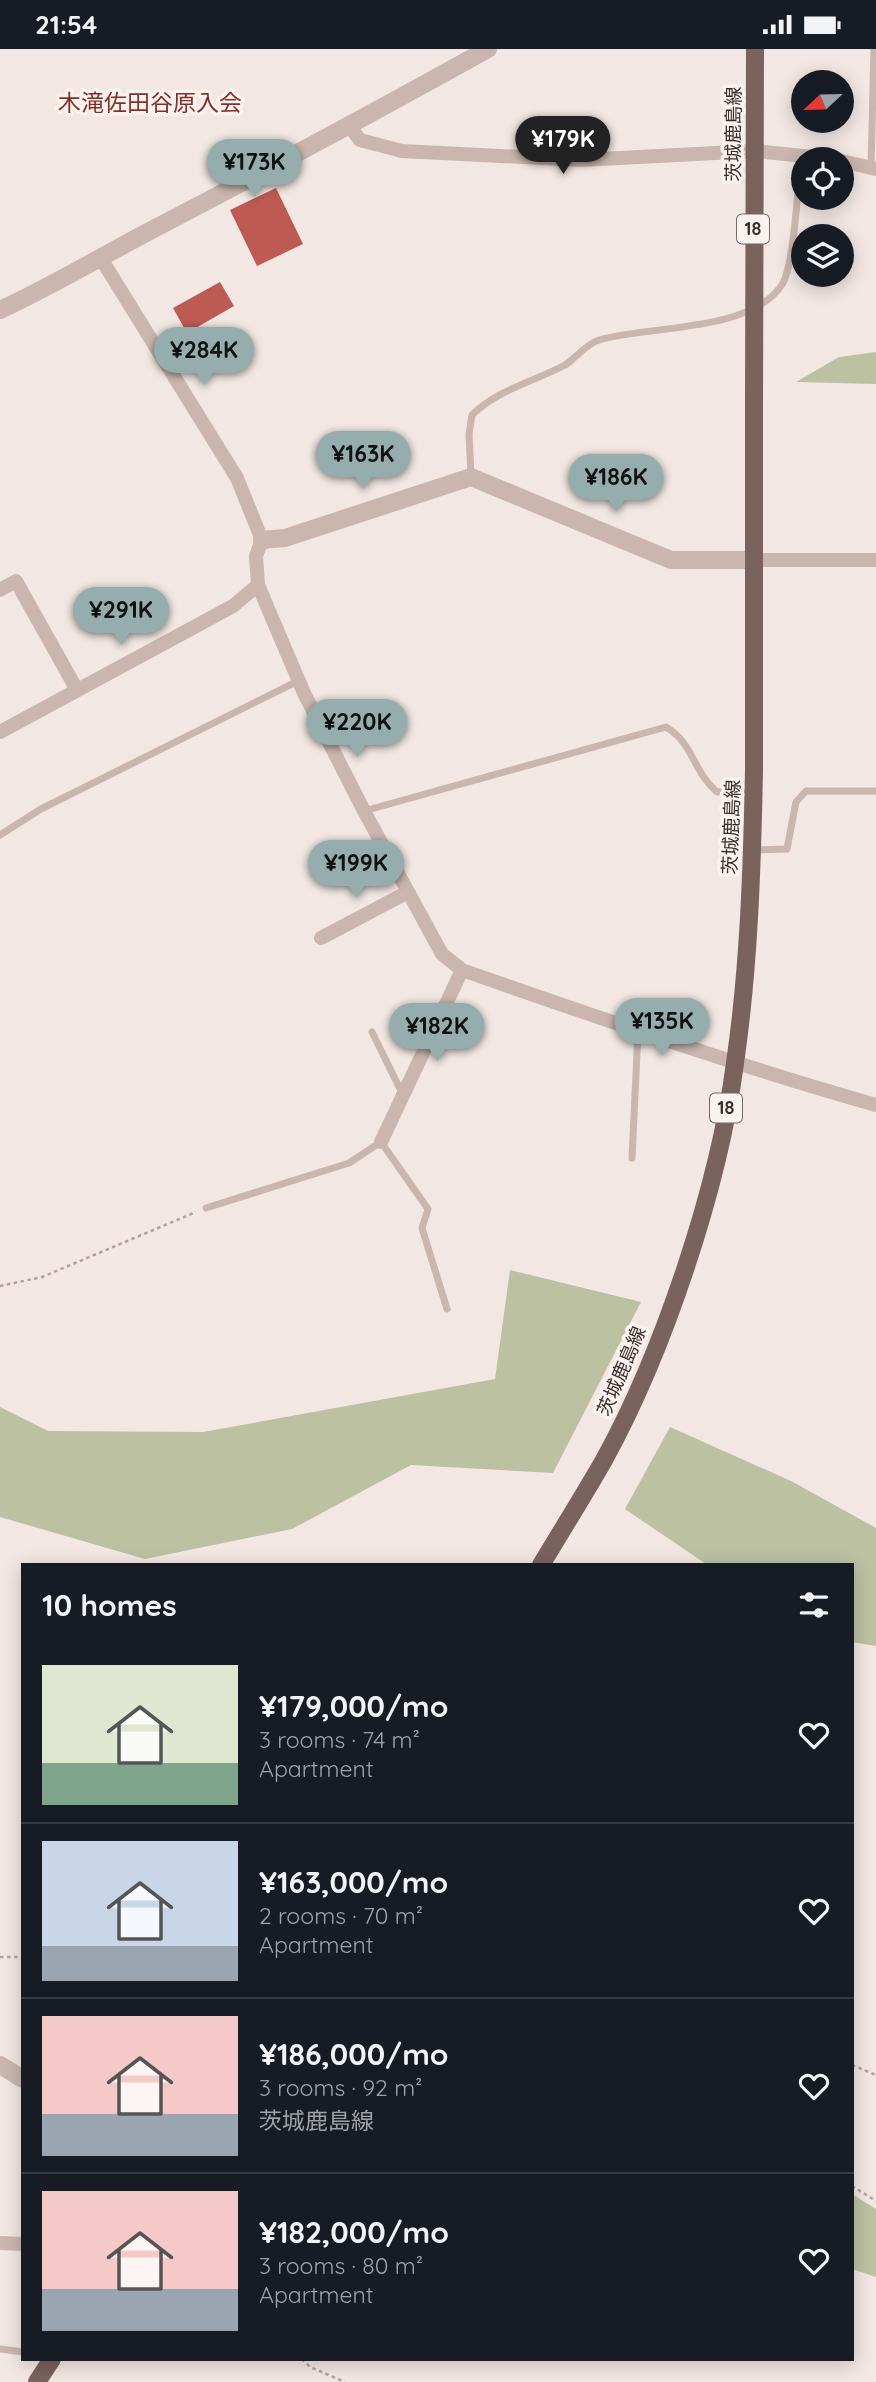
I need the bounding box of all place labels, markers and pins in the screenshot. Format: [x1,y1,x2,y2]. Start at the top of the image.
pin: ¥179K [514,117,612,176]
pin: ¥173K [205,139,303,199]
pin: ¥284K [155,327,253,387]
pin: ¥163K [314,431,412,491]
pin: ¥186K [567,455,665,514]
pin: ¥291K [72,587,170,647]
pin: ¥220K [308,699,406,759]
pin: ¥199K [307,841,405,900]
pin: ¥135K [613,999,711,1058]
pin: ¥182K [388,1003,486,1063]

